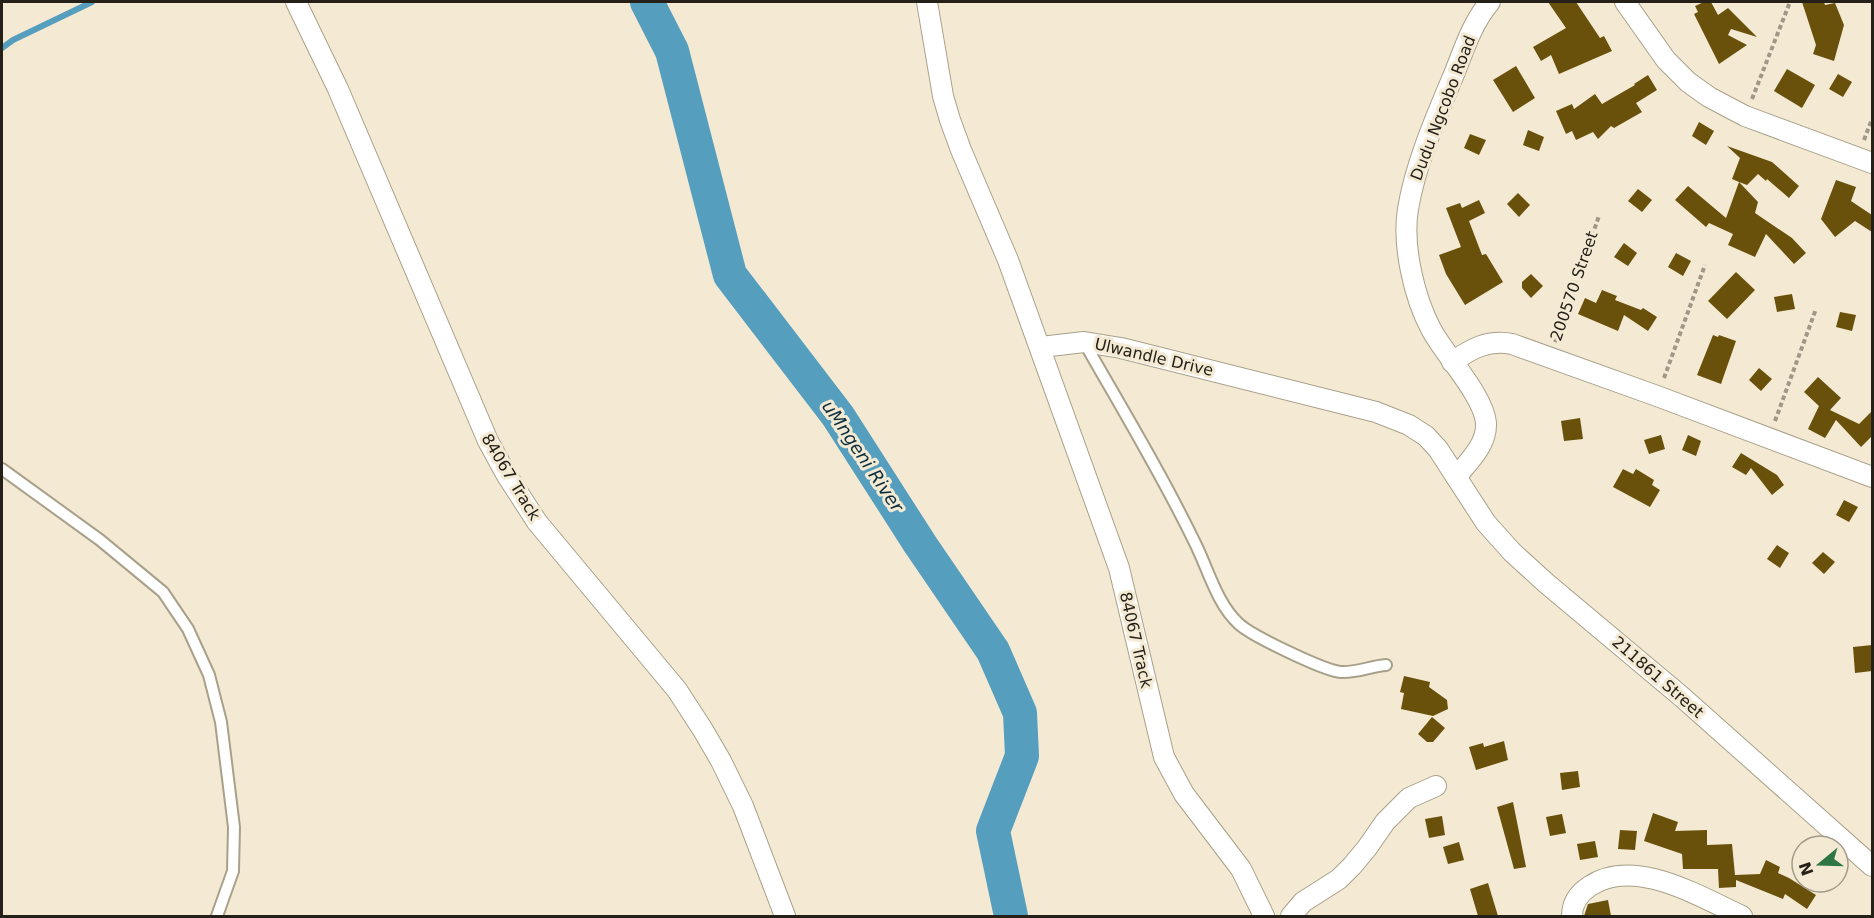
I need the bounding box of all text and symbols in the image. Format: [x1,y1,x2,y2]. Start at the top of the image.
street label: Dudu Ngcobo Road [1407,33,1479,183]
street label: 200570 Street [1546,229,1602,343]
street label: Ulwandle Drive [1093,334,1215,380]
water label: uMngeni River [818,396,909,517]
street label: 84067 Track [478,430,545,524]
street label: 84067 Track [1116,590,1156,691]
street label: 211861 Street [1608,632,1708,722]
north arrow [1790,834,1850,894]
text: N [1795,859,1817,878]

